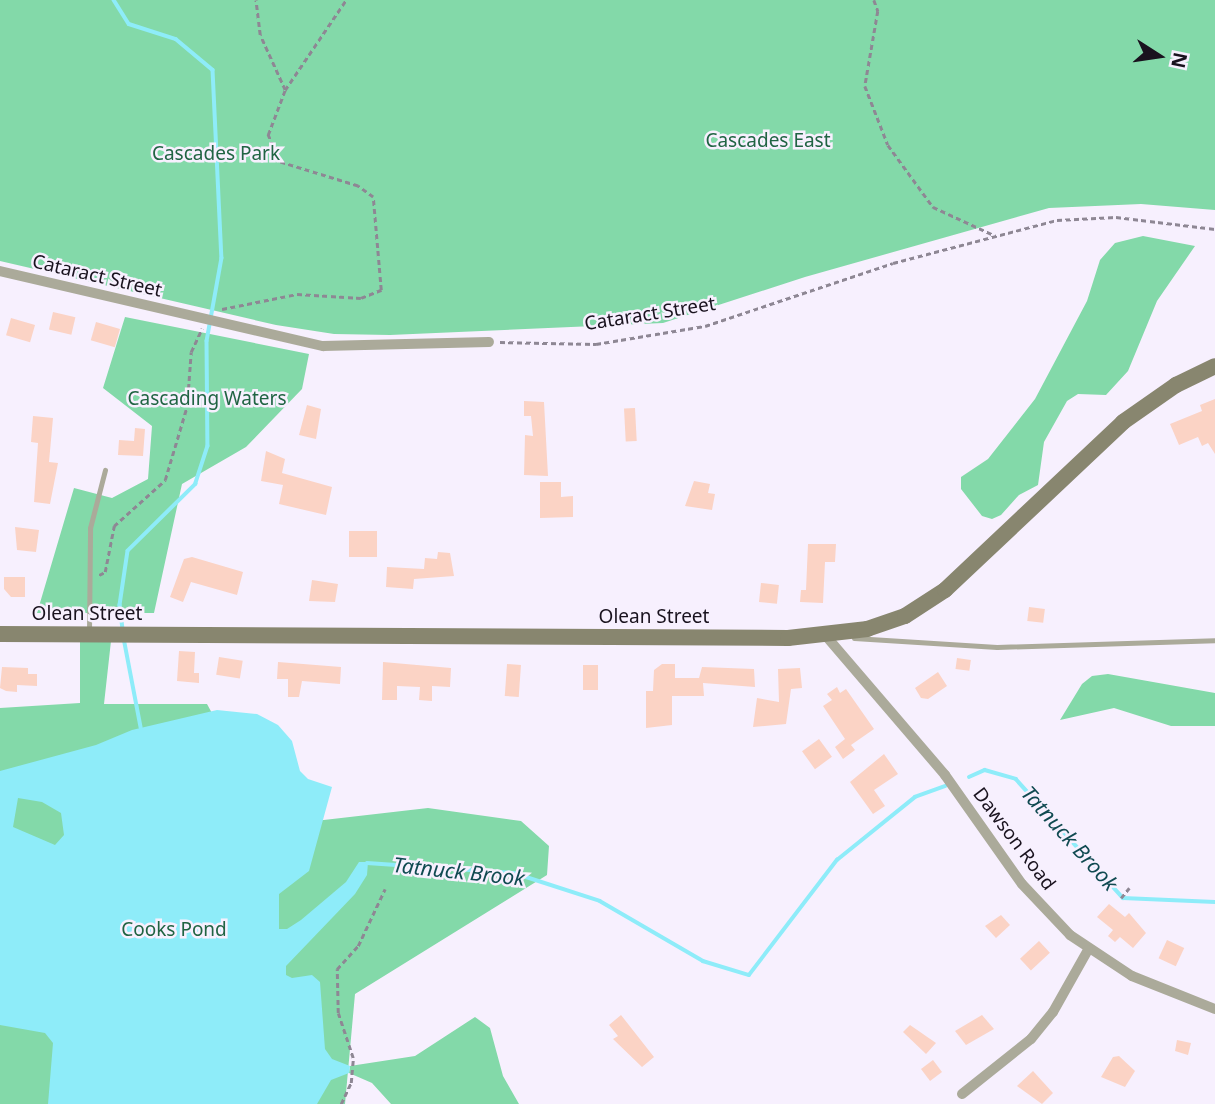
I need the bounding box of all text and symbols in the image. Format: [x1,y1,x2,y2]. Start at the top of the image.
north arrow [1124,21,1194,91]
text: N [1165,50,1194,71]
park label: Cascades East [705,130,831,152]
park label: Cascades Park [152,143,280,165]
street label: Cataract Street [30,250,164,302]
street label: Cataract Street [583,292,717,336]
park label: Cascading Waters [128,388,286,410]
street label: Olean Street [32,603,142,625]
street label: Olean Street [599,606,709,628]
water label: Tatnuck Brook [1016,781,1124,895]
street label: Dawson Road [968,783,1060,895]
water label: Tatnuck Brook [392,852,526,890]
park label: Cooks Pond [121,919,227,941]

